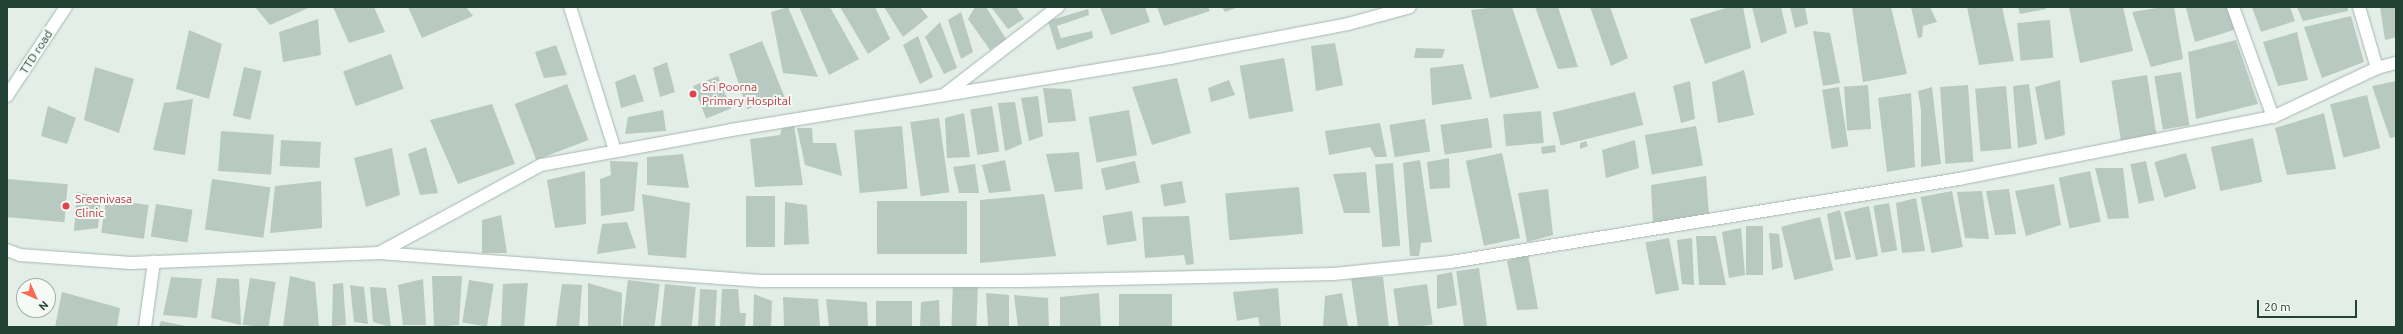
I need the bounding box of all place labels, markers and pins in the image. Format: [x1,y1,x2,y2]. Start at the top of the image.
place label: Sri Poorna Primary Hospital [702,80,791,108]
marker: Sri Poorna Primary Hospital [687,88,699,100]
place label: Sreenivasa Clinic [75,192,132,220]
marker: Sreenivasa Clinic [60,200,72,212]

